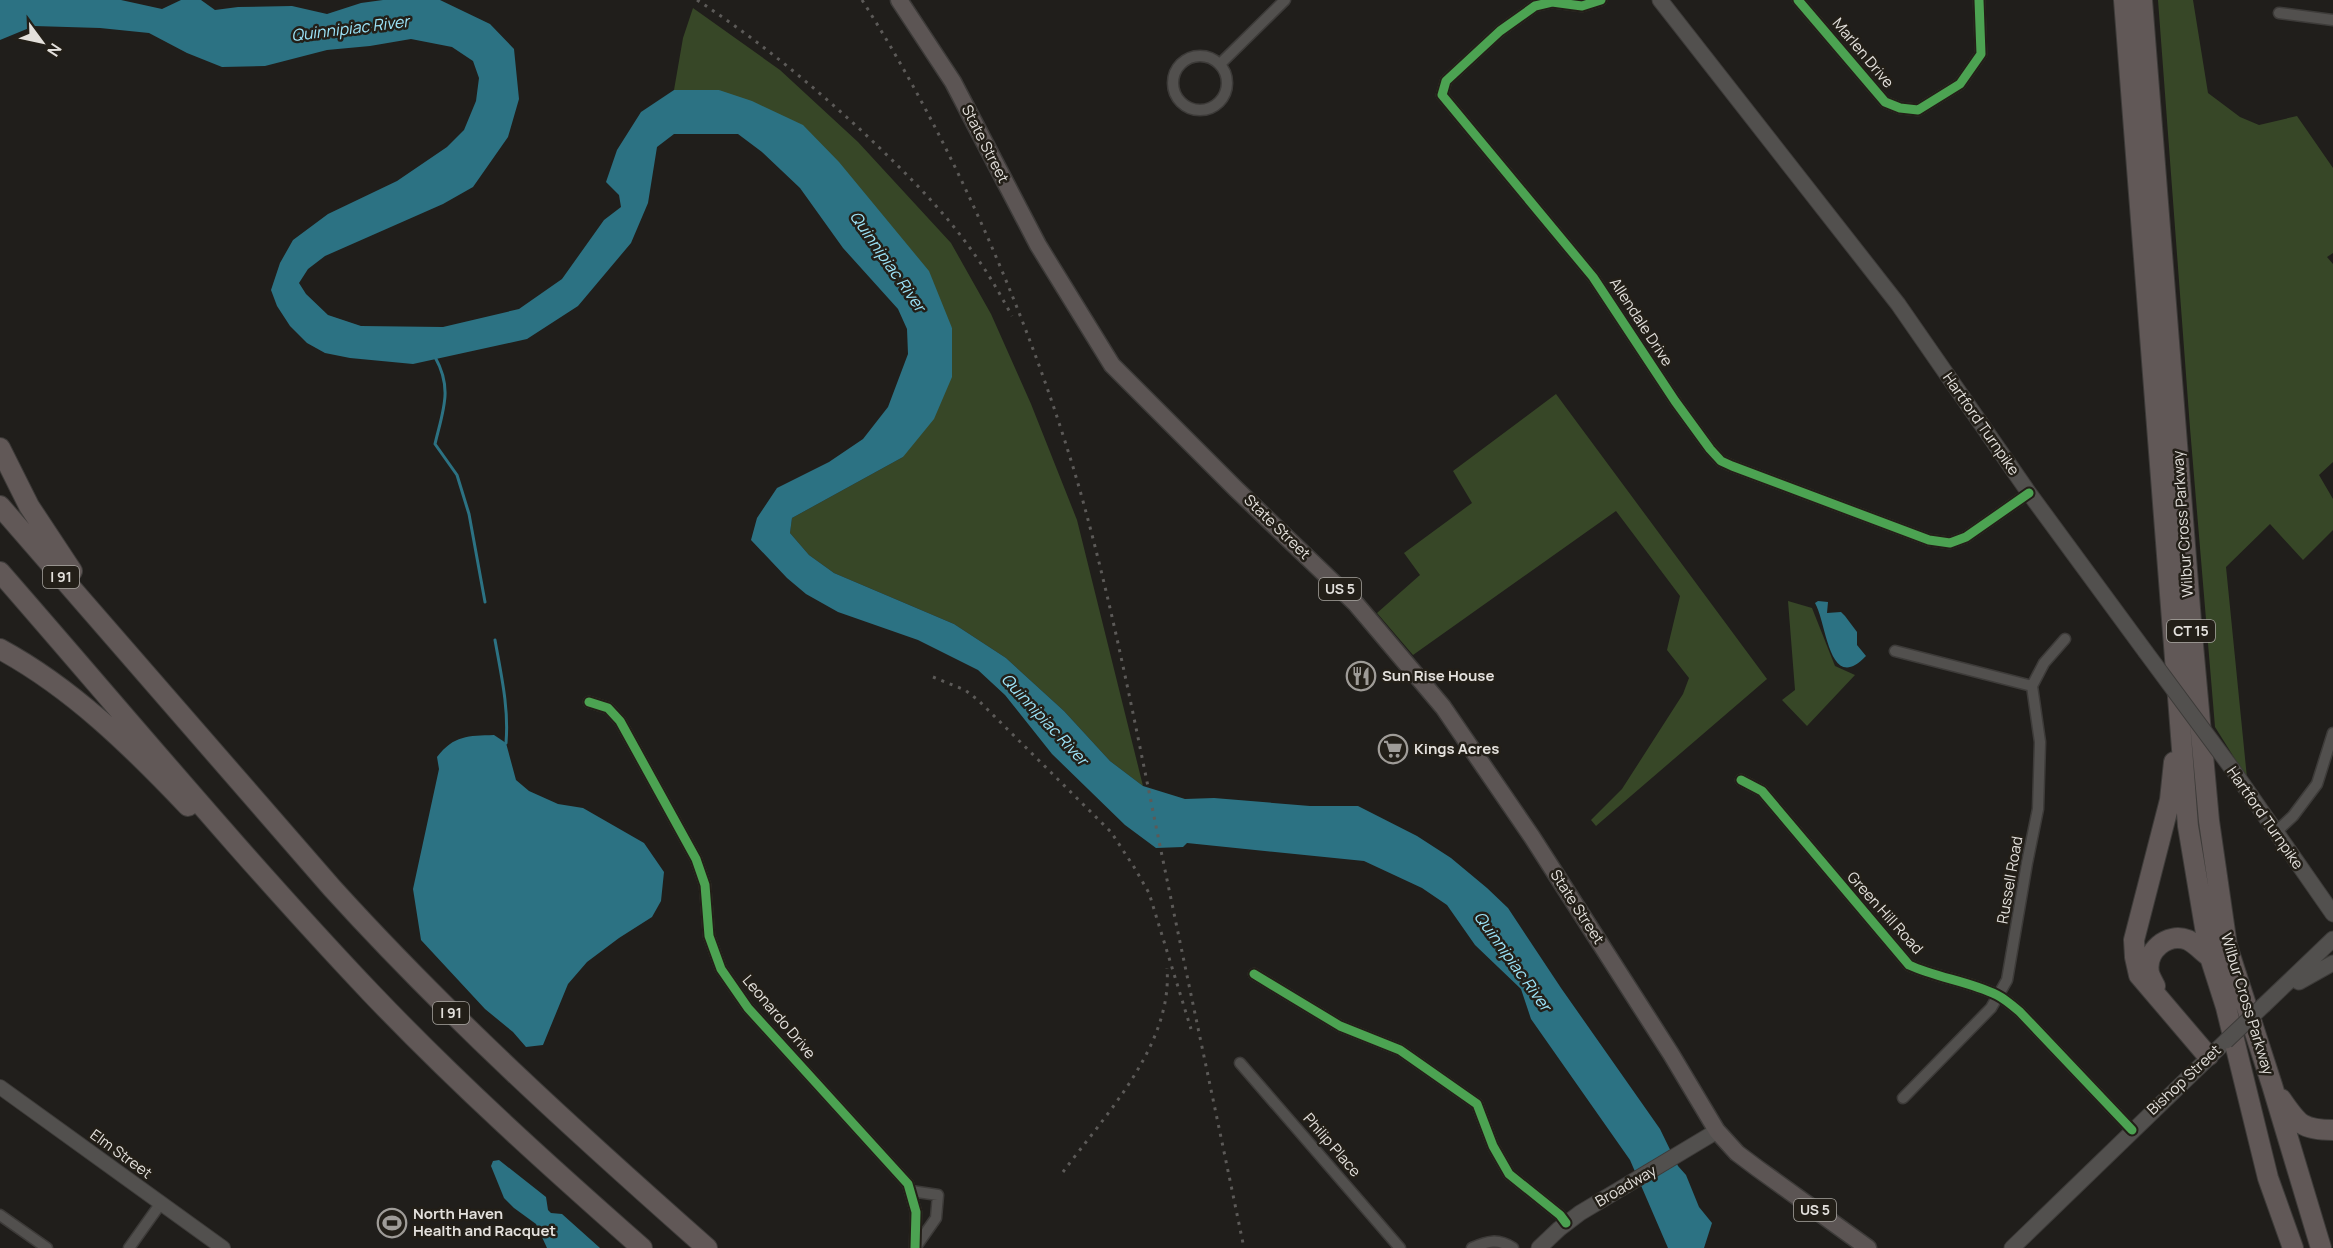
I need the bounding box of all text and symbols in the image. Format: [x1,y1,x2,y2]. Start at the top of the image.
water label: Quinnipiac River [290,10,412,46]
north arrow [12,12,72,72]
street label: Marlen Drive [1828,13,1899,92]
text: N [42,39,67,61]
street label: State Street [957,101,1014,186]
water label: Quinnipiac River [845,206,932,318]
street label: Allendale Drive [1605,273,1678,370]
street label: Hartford Turnpike [1938,368,2025,479]
street label: Wilbur Cross Parkway [2167,450,2198,598]
street label: State Street [1239,490,1315,564]
road number: I 91 [43,566,79,588]
road number: US 5 [1319,578,1361,600]
road number: CT 15 [2167,620,2215,642]
restaurant icon: Sun Rise House [1345,660,1377,692]
place label: Sun Rise House [1382,665,1495,686]
water label: Quinnipiac River [997,668,1095,771]
supermarket icon: Kings Acres [1377,733,1409,765]
place label: Kings Acres [1414,738,1499,759]
street label: Hartford Turnpike [2222,762,2309,873]
street label: Russell Road [1991,835,2028,925]
street label: State Street [1545,865,1609,948]
street label: Green Hill Road [1843,867,1928,958]
water label: Quinnipiac River [1469,907,1558,1017]
street label: Wilbur Cross Parkway [2216,930,2279,1077]
street label: Leonardo Drive [738,970,821,1063]
road number: I 91 [433,1002,469,1024]
street label: Bishop Street [2142,1040,2225,1119]
street label: Philip Place [1299,1108,1366,1181]
street label: Elm Street [86,1124,157,1183]
street label: Broadway [1591,1160,1660,1212]
road number: US 5 [1794,1199,1836,1221]
place label: North Haven Health and Racquet [413,1203,556,1241]
sports icon: North Haven Health and Racquet [376,1207,408,1239]

